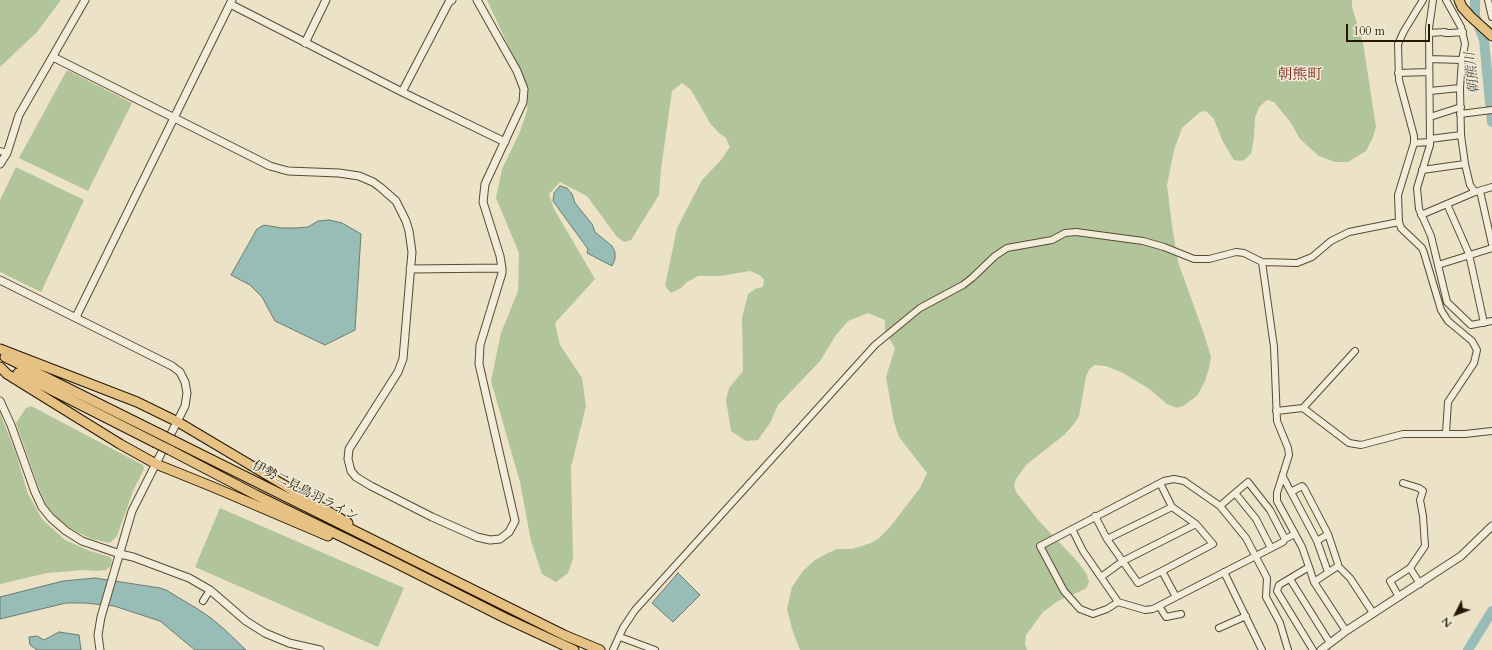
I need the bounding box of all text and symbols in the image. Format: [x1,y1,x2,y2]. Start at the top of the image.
scale bar [1348,16,1432,42]
text: 100 m [1353,23,1385,39]
water label: 朝熊川 [1462,51,1484,95]
district label: 朝熊町 [1278,67,1322,85]
street label: 伊勢二見鳥羽ライン [249,458,361,526]
north arrow [1436,594,1476,634]
text: N [1438,614,1455,631]

